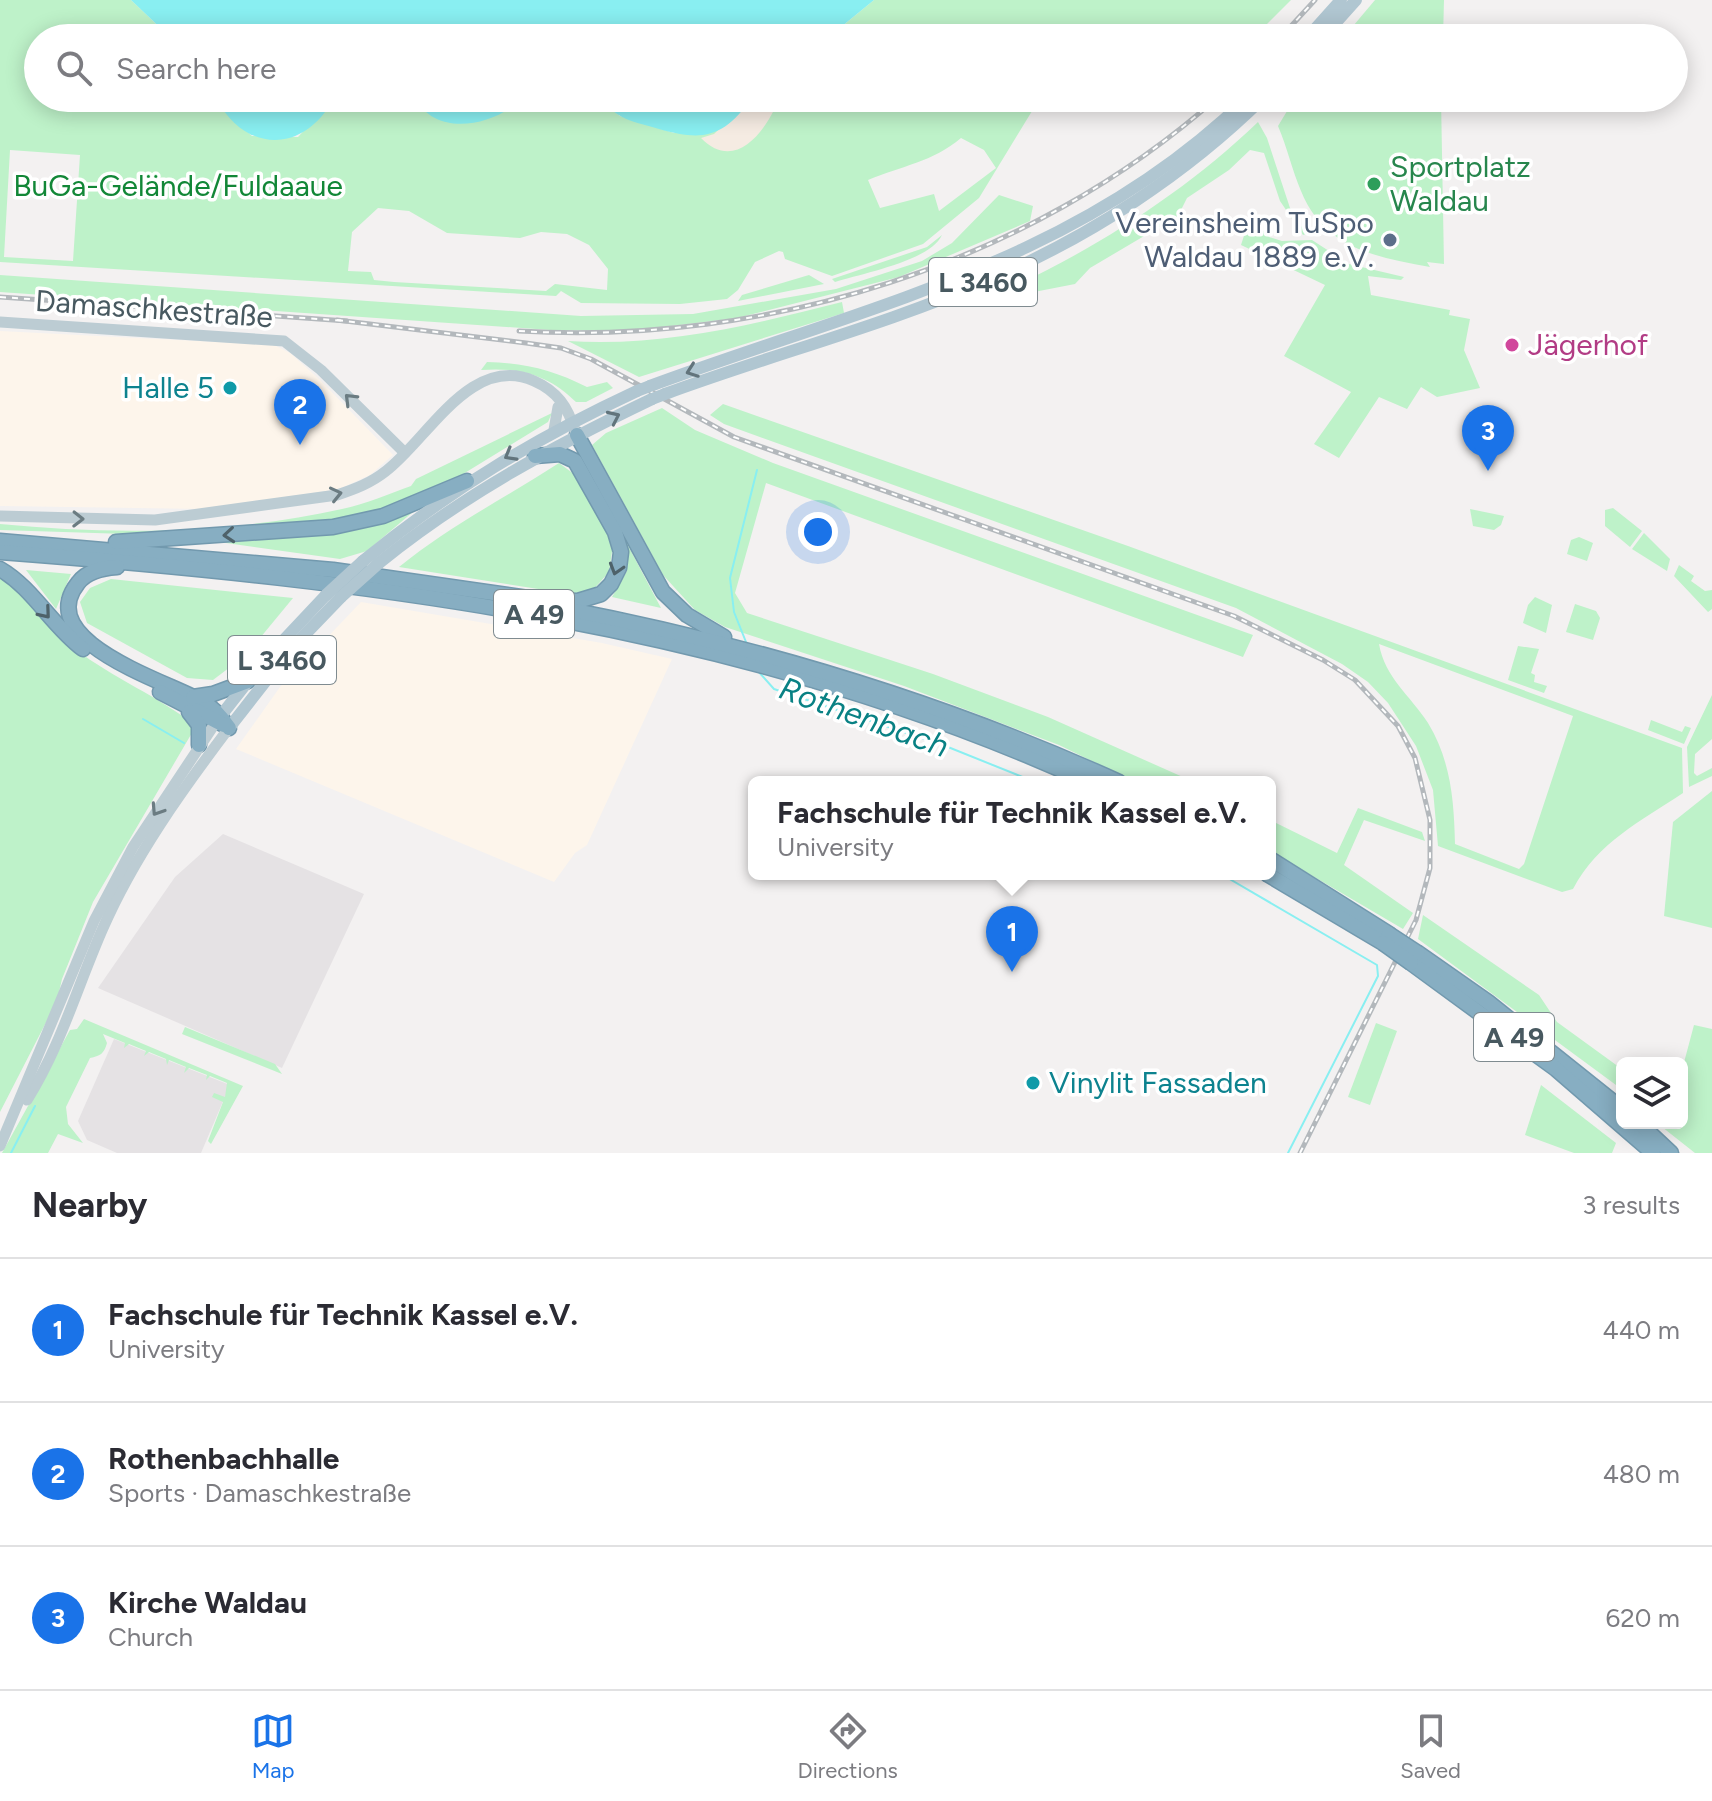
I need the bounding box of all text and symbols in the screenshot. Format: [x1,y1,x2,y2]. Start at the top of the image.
search box [24,24,1688,112]
icon: search [52,46,96,90]
text: Search here [116,50,276,87]
place label: Sportplatz Waldau [1390,148,1531,219]
park label: BuGa-Gelände/Fuldaaue [13,167,343,204]
marker: Sportplatz Waldau [1365,175,1383,193]
place label: Vereinsheim TuSpo Waldau 1889 e.V. [1115,204,1374,275]
marker: Vereinsheim TuSpo Waldau 1889 e.V. [1381,231,1399,249]
road number: L 3460 [929,258,1037,306]
street label: Damaschkestraße [34,282,274,335]
place label: Jägerhof [1528,326,1648,363]
marker: Jägerhof [1503,336,1521,354]
one-way arrow [685,361,699,378]
place label: Halle 5 [122,369,214,406]
marker: Halle 5 [221,379,239,397]
pin: 2 [274,379,326,445]
one-way arrow [345,393,359,408]
pin: 3 [1462,405,1514,471]
one-way arrow [606,411,621,427]
one-way arrow [504,445,519,461]
one-way arrow [329,486,342,503]
one-way arrow [72,510,85,527]
your location [798,512,838,552]
one-way arrow [222,526,235,543]
one-way arrow [610,561,626,575]
road number: A 49 [494,590,574,638]
one-way arrow [35,604,50,618]
road number: L 3460 [228,636,336,684]
water label: Rothenbach [774,669,954,765]
popup [748,776,1276,880]
text: Fachschule für Technik Kassel e.V. [777,794,1247,831]
one-way arrow [151,802,166,816]
text: University [777,831,894,863]
pin: 1 [986,906,1038,972]
road number: A 49 [1474,1013,1554,1061]
map controls [1616,1057,1688,1129]
button: layers [1616,1057,1688,1129]
place label: Vinylit Fassaden [1049,1064,1267,1101]
marker: Vinylit Fassaden [1024,1074,1042,1092]
text: Nearby [32,1185,147,1226]
text: 3 results [1582,1189,1680,1221]
text: Fachschule für Technik Kassel e.V. [108,1296,578,1333]
text: 1 [53,1314,63,1346]
text: 440 m [1602,1314,1680,1346]
text: University [108,1333,225,1365]
text: Rothenbachhalle [108,1440,339,1477]
text: 2 [50,1458,66,1490]
text: 480 m [1603,1458,1680,1490]
text: Sports · Damaschkestraße [108,1477,411,1509]
text: Kirche Waldau [108,1584,307,1621]
text: 3 [51,1602,65,1634]
text: 620 m [1606,1602,1680,1634]
text: Church [108,1621,193,1653]
tab: Map [251,1709,295,1784]
tab: Directions [798,1709,898,1784]
tab: Saved [1400,1709,1461,1784]

